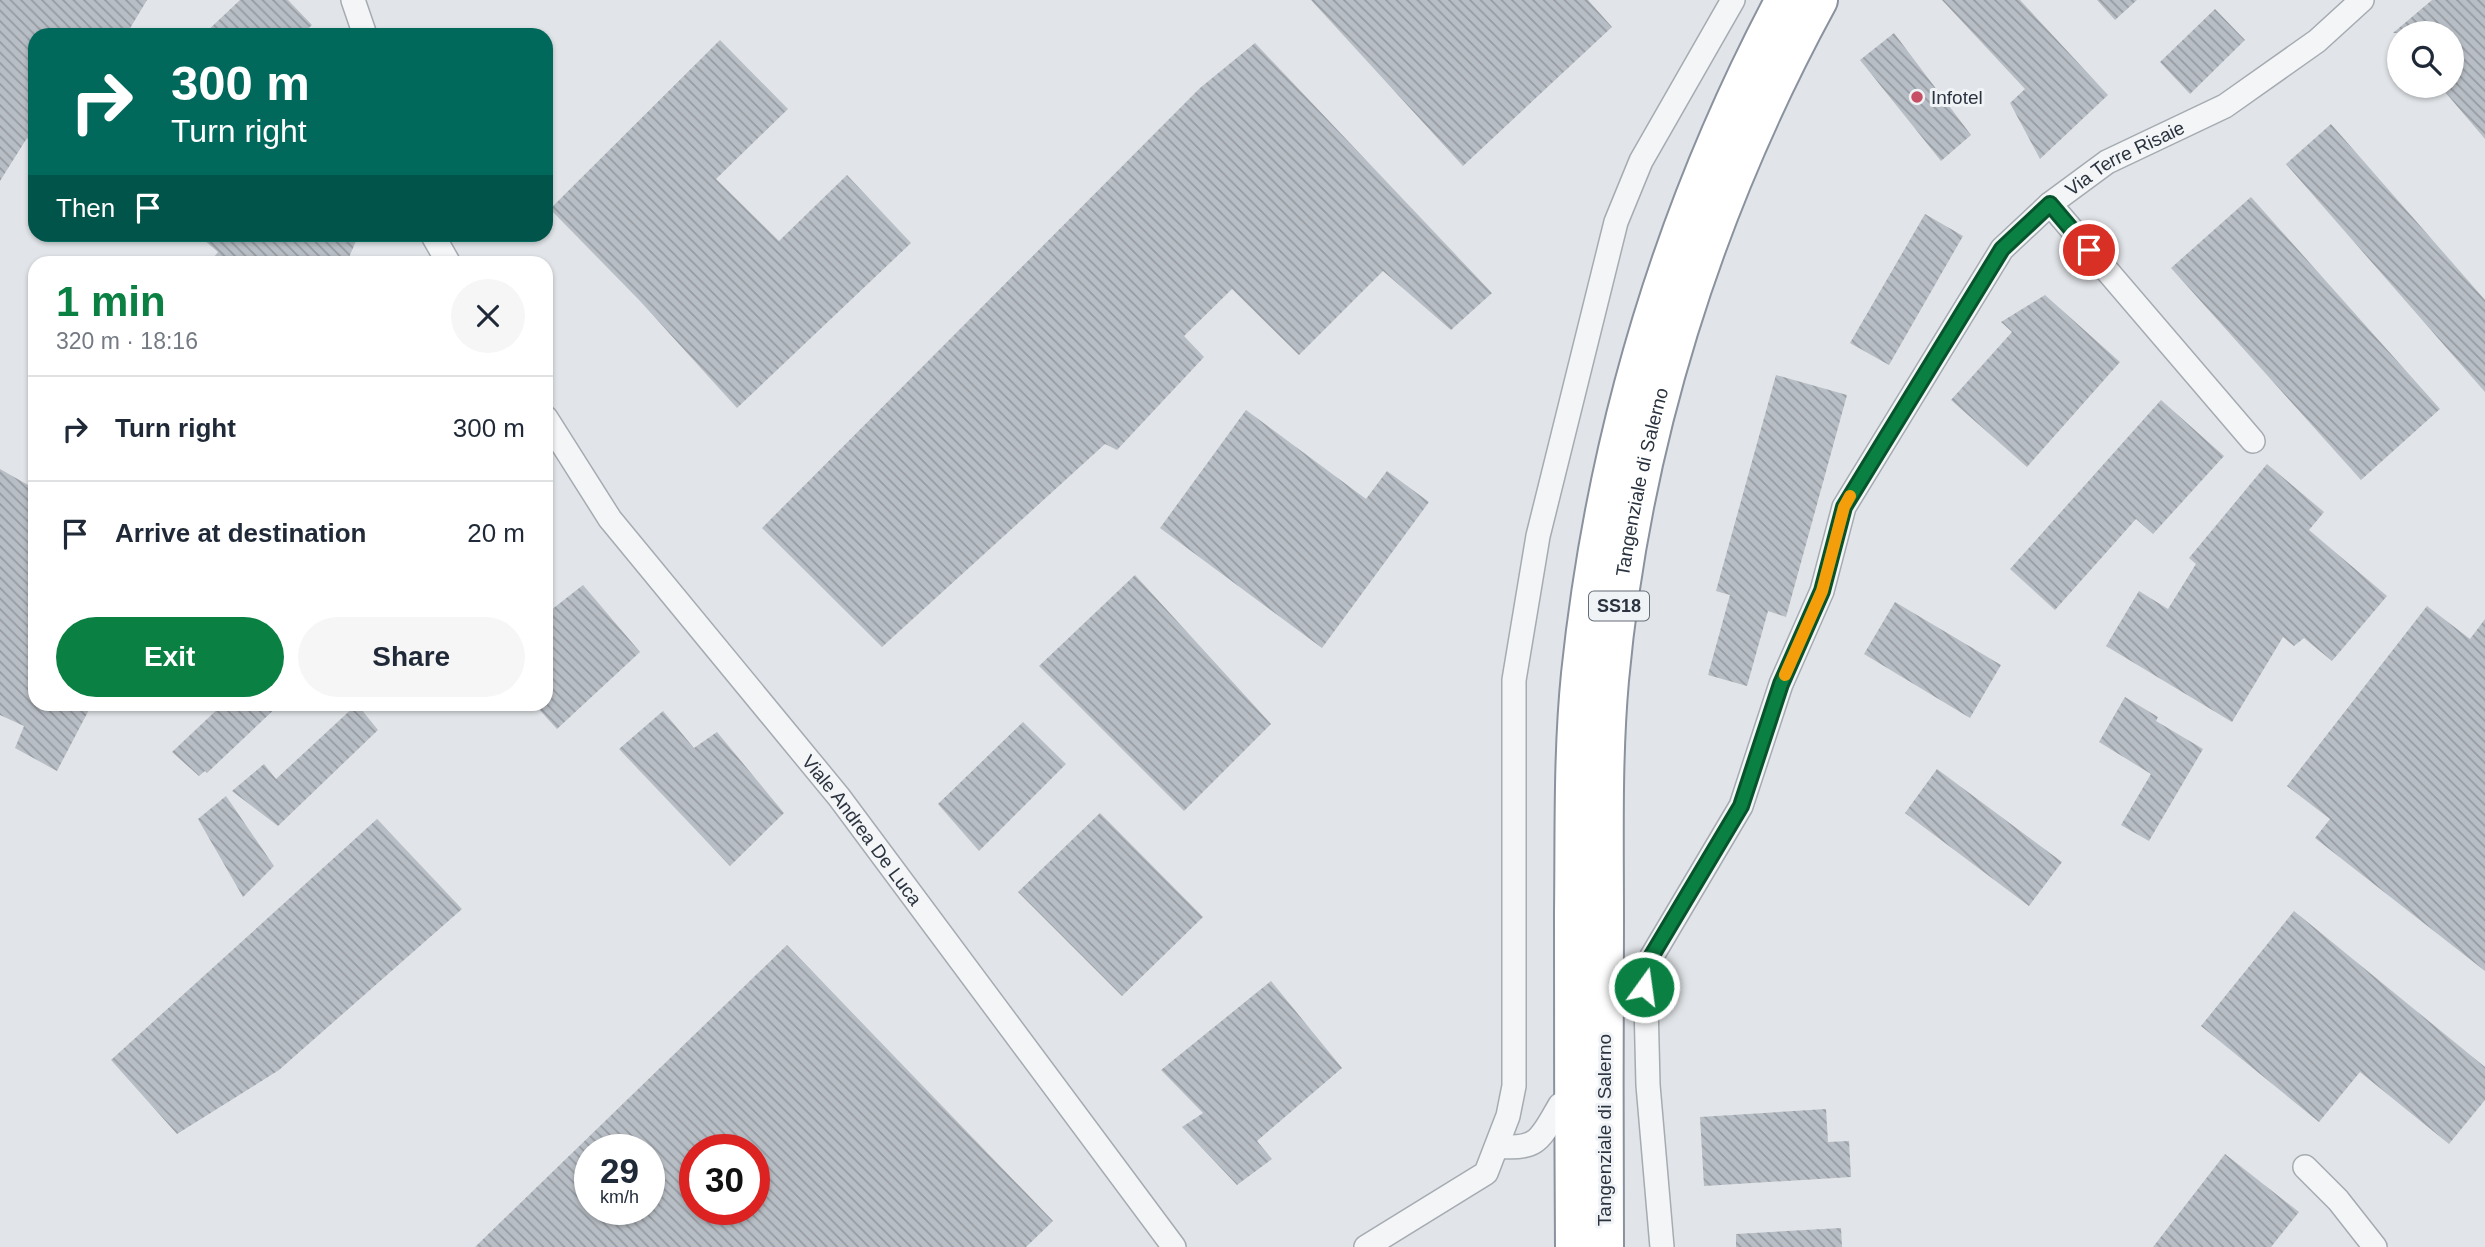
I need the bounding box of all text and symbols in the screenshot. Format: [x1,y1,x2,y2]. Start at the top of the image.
map controls [2387,21,2464,98]
button: search [2387,21,2464,98]
icon: right [56,56,147,147]
text: 300 m [171,56,310,110]
place label: Infotel [1931,87,1983,108]
marker: Infotel [1909,89,1925,105]
text: Turn right [171,113,307,149]
street label: Via Terre Risaie [2061,117,2188,200]
icon: arrive [129,189,167,227]
text: Then [56,193,115,223]
pin [2059,220,2119,280]
icon: arrive [2070,231,2108,269]
text: 1 min [56,278,166,325]
button: close [451,279,525,353]
text: 320 m · 18:16 [56,328,198,354]
street label: Tangenziale di Salerno [1612,385,1672,578]
icon: right [56,410,94,448]
text: Turn right [115,413,236,443]
text: 300 m [453,413,525,443]
icon: arrive [56,515,94,553]
text: Arrive at destination [115,518,366,548]
text: 20 m [467,518,525,548]
road number: SS18 [1589,592,1649,620]
button: Exit [56,617,284,697]
button: Share [298,617,525,697]
street label: Viale Andrea De Luca [798,751,926,910]
position arrow [1607,950,1681,1024]
street label: Tangenziale di Salerno [1594,1034,1615,1226]
speed limit sign: 30 [679,1134,770,1225]
text: 29 [600,1151,639,1190]
text: km/h [600,1187,639,1207]

